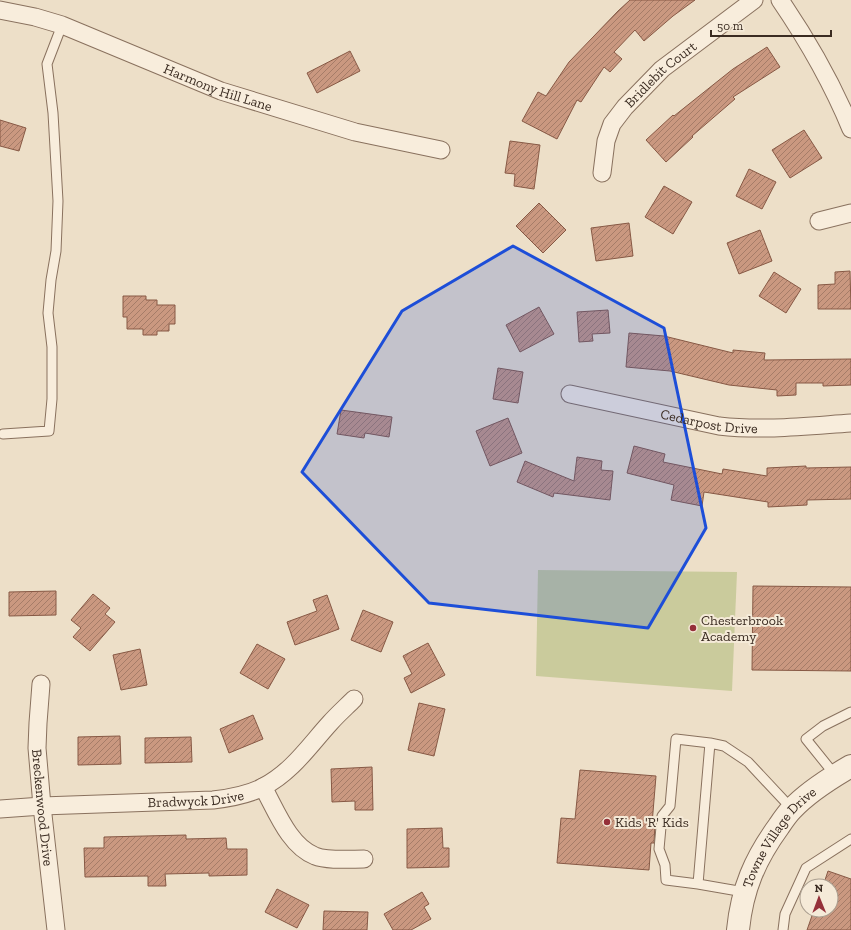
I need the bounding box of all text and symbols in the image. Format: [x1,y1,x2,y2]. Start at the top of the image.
scale bar [711,12,831,38]
text: 50 m [717,19,744,33]
street label: Bridlebit Court [621,37,700,111]
street label: Harmony Hill Lane [161,60,275,115]
street label: Cedarpost Drive [659,405,758,437]
place label: Chesterbrook Academy [701,612,784,645]
marker: Chesterbrook Academy [688,623,698,633]
street label: Breckenwood Drive [29,748,57,867]
street label: Towne Village Drive [739,783,820,890]
street label: Bradwyck Drive [147,786,246,811]
place label: Kids 'R' Kids [615,814,689,831]
marker: Kids 'R' Kids [602,817,612,827]
north arrow [799,878,839,918]
text: N [815,882,824,895]

